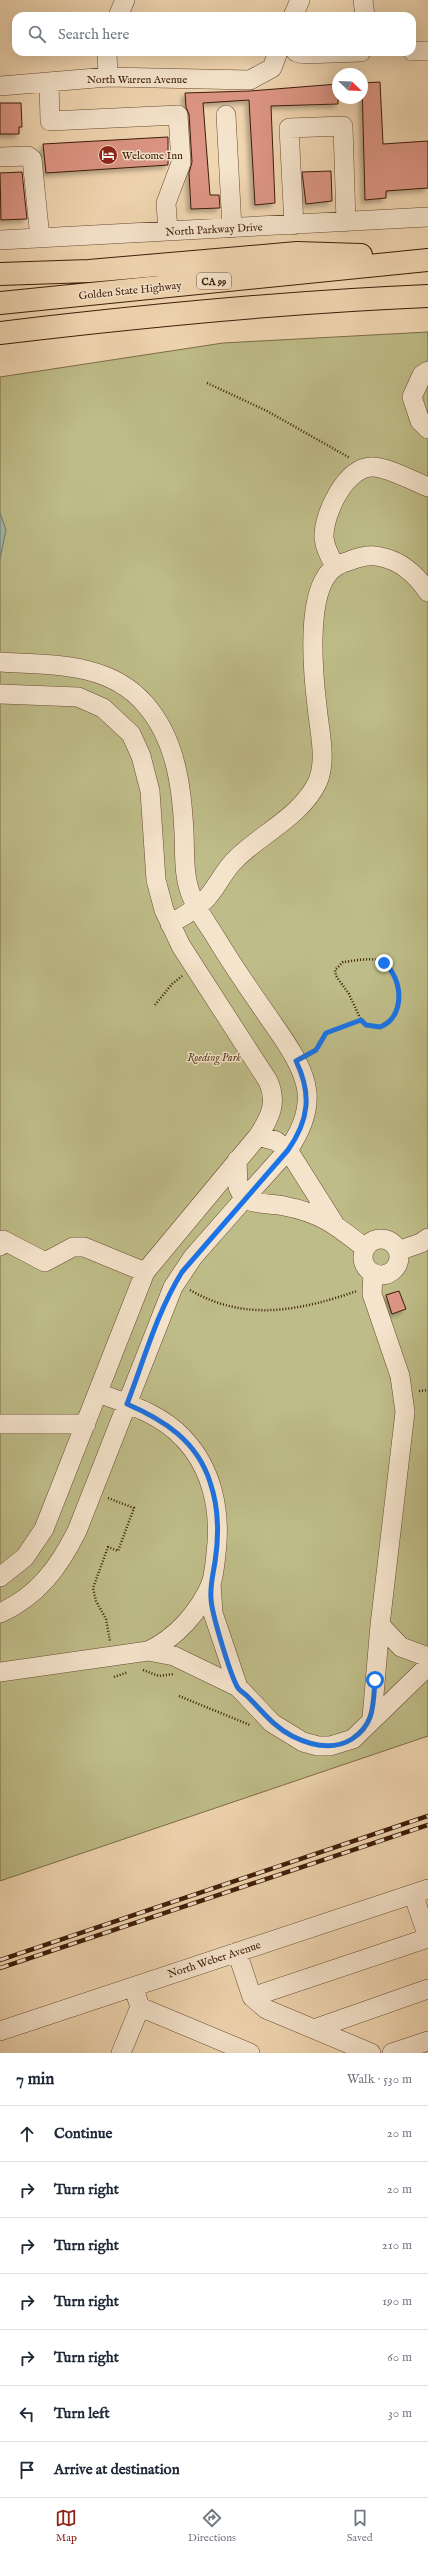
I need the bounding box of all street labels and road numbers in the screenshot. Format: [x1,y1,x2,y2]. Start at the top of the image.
street label: North Warren Avenue [87,73,187,87]
street label: North Parkway Drive [165,220,263,240]
road number: CA 99 [197,273,231,289]
street label: Golden State Highway [78,279,183,303]
street label: North Weber Avenue [166,1938,263,1982]

